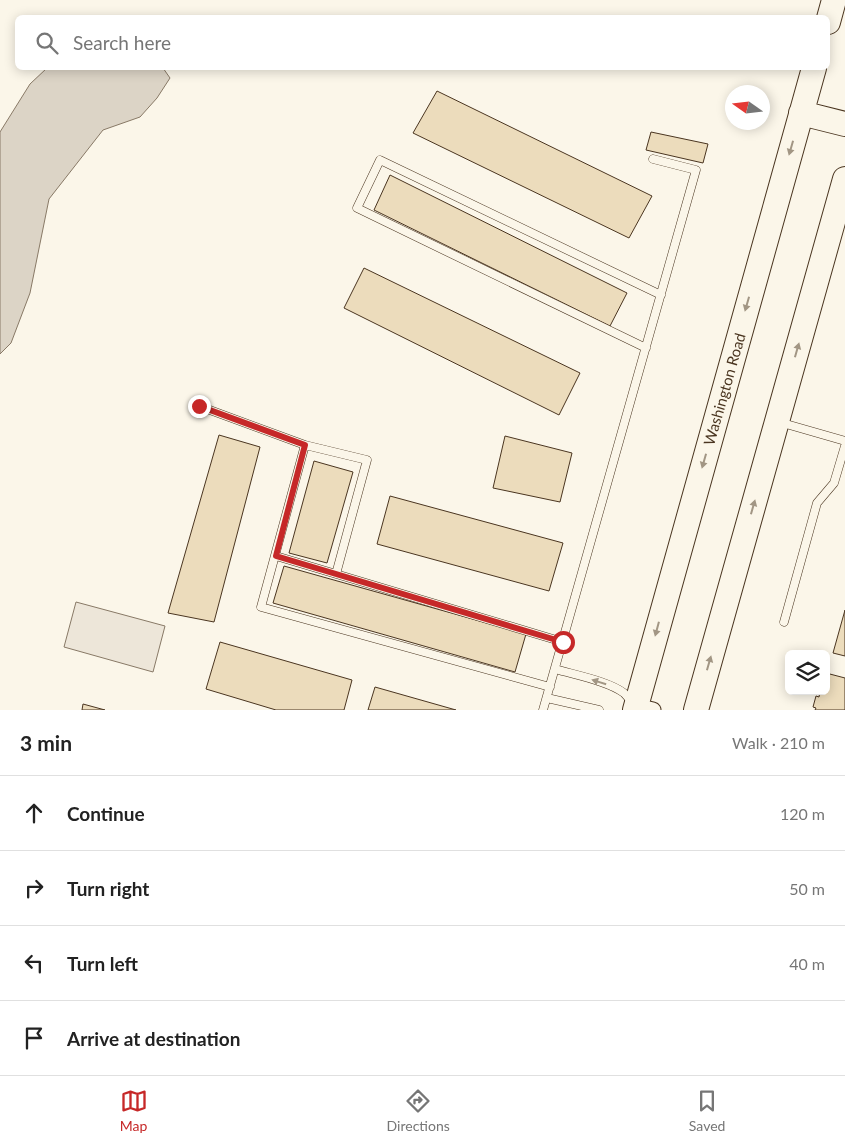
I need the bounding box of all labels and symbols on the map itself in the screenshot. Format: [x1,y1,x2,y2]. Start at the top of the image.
north arrow [725,85,770,130]
one-way arrow [787,140,795,156]
one-way arrow [743,297,751,312]
street label: Washington Road [699,331,749,447]
one-way arrow [793,343,801,358]
route end [188,395,211,418]
one-way arrow [699,454,707,469]
one-way arrow [750,499,758,514]
one-way arrow [653,621,661,636]
route start [552,631,575,654]
one-way arrow [706,655,714,670]
one-way arrow [591,677,606,685]

